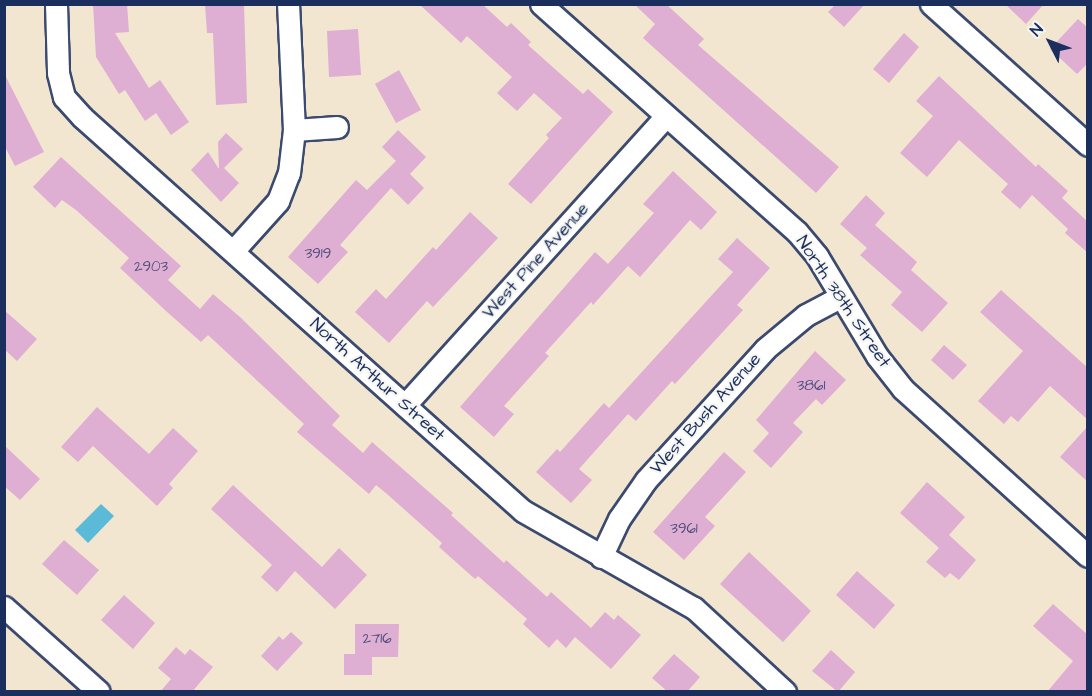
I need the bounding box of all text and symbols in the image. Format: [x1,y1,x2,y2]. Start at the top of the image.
north arrow [1020,12,1080,72]
text: N [1025,19,1048,41]
street label: West Pine Avenue [478,198,594,324]
street label: North 38th Street [791,232,895,372]
house number: 3919 [305,245,331,263]
house number: 2903 [134,258,168,276]
street label: North Arthur Street [305,314,449,446]
street label: West Bush Avenue [646,349,766,479]
house number: 3861 [797,377,825,395]
house number: 3961 [670,520,698,538]
house number: 2716 [362,630,392,648]

